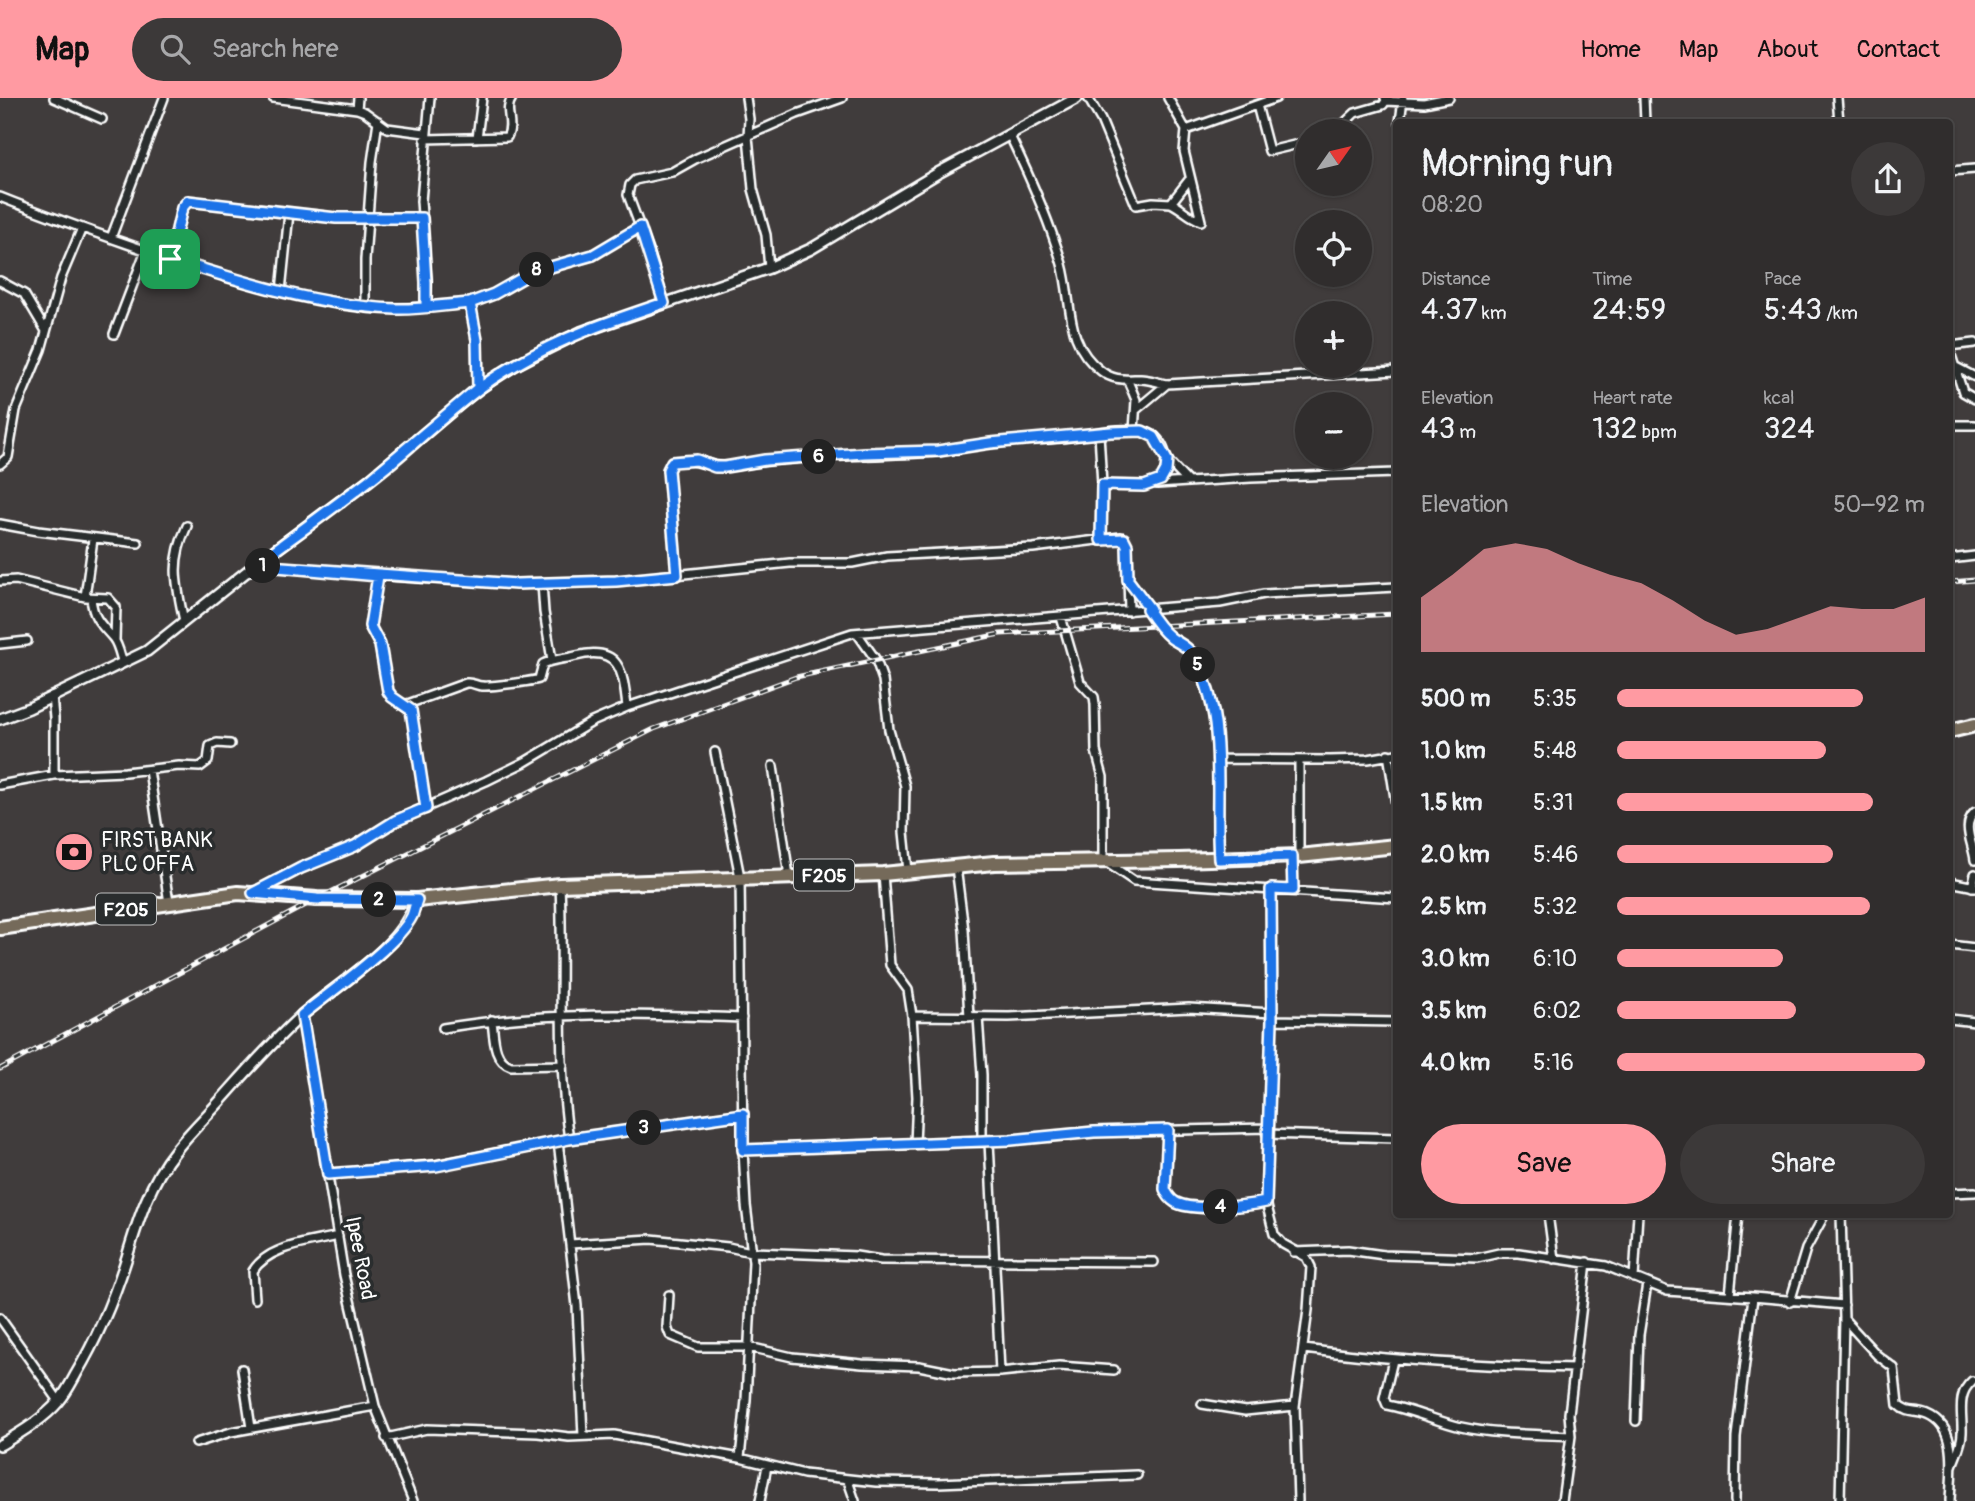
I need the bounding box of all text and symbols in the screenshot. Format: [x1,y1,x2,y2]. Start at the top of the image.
search box [132,18,622,81]
text: Map [35,29,90,70]
icon: search [156,30,194,68]
text: Search here [212,33,339,65]
text: Home [1580,35,1641,64]
text: Map [1679,35,1719,64]
text: About [1757,35,1819,64]
text: Contact [1857,35,1940,64]
north arrow [1295,119,1372,196]
map controls [1295,119,1372,469]
text: Morning run [1421,140,1613,188]
button: share [1851,142,1925,216]
text: 08:20 [1421,190,1483,219]
button: locate [1295,210,1372,287]
pin [140,229,200,289]
icon: arrive [151,240,189,278]
pin: 8 [520,252,554,288]
text: 8 [532,257,541,281]
text: Distance [1421,267,1490,291]
text: Time [1592,267,1632,291]
text: Pace [1764,267,1801,291]
text: 4.37 [1421,291,1478,328]
text: 24:59 [1592,291,1666,328]
text: 5:43 [1764,291,1822,328]
button: + [1295,301,1372,378]
text: km [1478,301,1507,325]
text: /km [1822,301,1858,325]
text: Elevation [1421,386,1493,410]
text: Heart rate [1592,386,1672,410]
text: kcal [1764,386,1795,410]
button: − [1295,392,1372,469]
text: 43 [1421,410,1455,447]
text: 132 [1592,410,1638,447]
text: 324 [1764,410,1815,447]
text: m [1455,420,1476,444]
text: bpm [1638,420,1677,444]
pin: 6 [802,440,836,474]
text: 6 [813,444,824,468]
text: Elevation [1421,490,1509,519]
text: 50–92 m [1833,490,1925,519]
pin: 1 [246,548,280,584]
text: 1 [259,553,266,577]
pin: 5 [1180,648,1216,682]
text: 5 [1192,652,1203,676]
text: 500 m [1421,684,1490,713]
text: 5:35 [1533,684,1577,713]
text: 1.0 km [1421,736,1486,765]
text: 5:48 [1533,736,1577,765]
text: 1.5 km [1421,788,1483,817]
text: 5:31 [1533,788,1573,817]
place label: FIRST BANK PLC OFFA [101,827,213,878]
bank icon: FIRST BANK PLC OFFA [53,831,95,873]
text: 2.0 km [1421,840,1490,869]
text: 5:46 [1533,840,1578,869]
road number: F205 [794,860,854,890]
pin: 2 [362,882,396,918]
text: 2 [373,887,384,911]
text: 2.5 km [1421,892,1486,921]
text: 5:32 [1533,892,1577,921]
road number: F205 [96,894,156,924]
text: 3.0 km [1421,944,1490,973]
text: 6:10 [1533,944,1577,973]
text: 3.5 km [1421,996,1486,1025]
text: 6:02 [1533,996,1581,1025]
text: 4.0 km [1421,1048,1490,1077]
text: 5:16 [1533,1048,1574,1077]
pin: 3 [626,1110,662,1146]
text: 3 [638,1115,649,1139]
button: Save [1421,1124,1666,1204]
button: Share [1680,1124,1925,1204]
pin: 4 [1204,1190,1238,1224]
text: 4 [1215,1194,1226,1218]
street label: Ipee Road [339,1214,382,1302]

